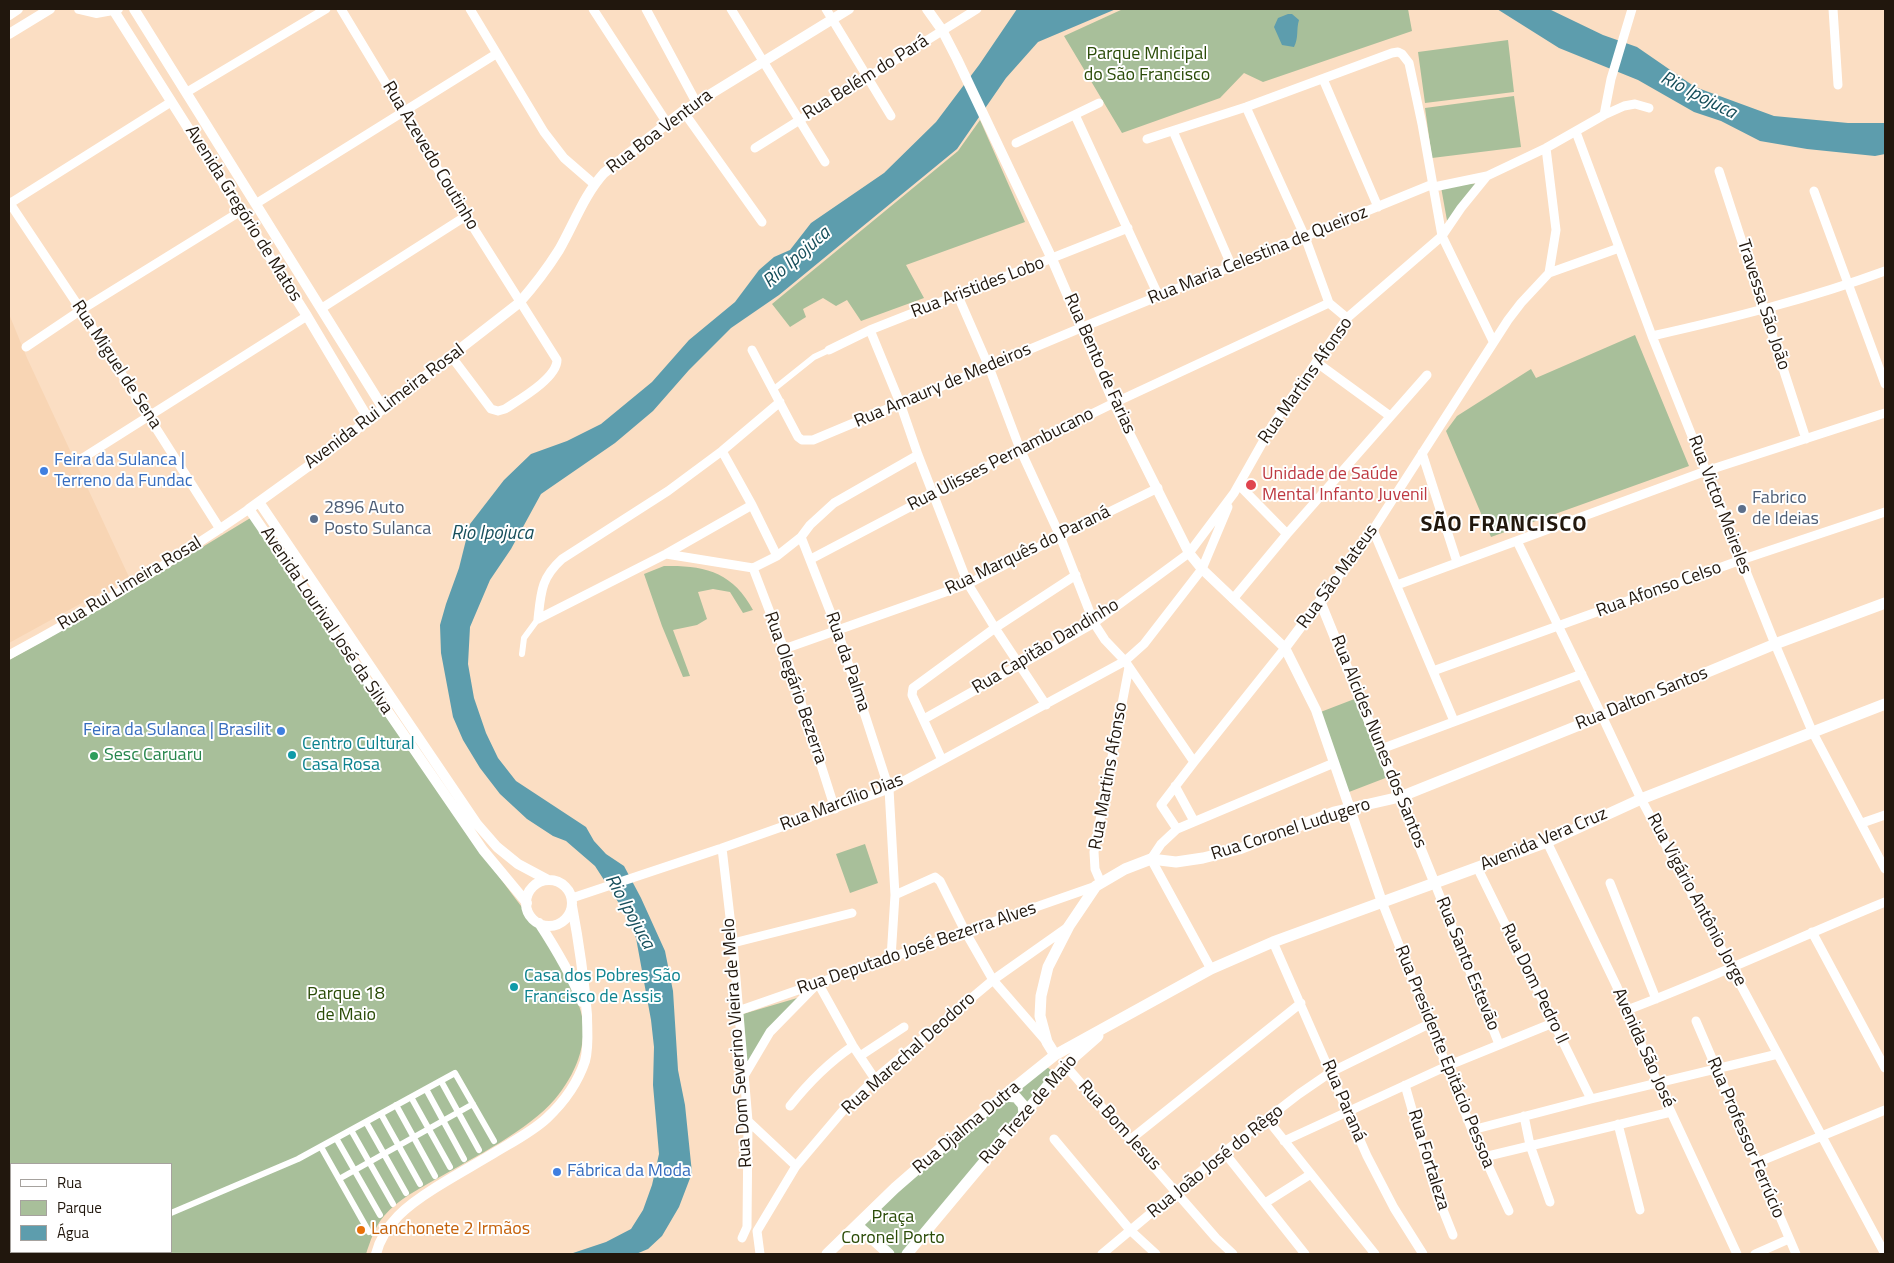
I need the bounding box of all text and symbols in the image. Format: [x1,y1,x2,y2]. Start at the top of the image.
street label: Rua Belém do Pará [799,31,933,125]
park label: Parque Mnicipal do São Francisco [1084,44,1210,86]
water label: Rio Ipojuca [1656,67,1740,125]
street label: Rua Azevedo Coutinho [377,78,483,234]
street label: Rua Boa Ventura [603,85,717,179]
street label: Avenida Gregório de Matos [180,122,306,306]
street label: Rua Maria Celestina de Queiroz [1145,202,1371,310]
water label: Rio Ipojuca [759,223,835,293]
street label: Travessa São João [1732,237,1794,373]
street label: Rua Aristides Lobo [908,253,1048,323]
street label: Rua Bento de Farias [1058,291,1140,437]
street label: Rua Miguel de Sena [66,297,166,433]
street label: Rua Martins Afonso [1254,314,1358,448]
street label: Rua Amaury de Medeiros [851,339,1035,433]
street label: Avenida Rui Limeira Rosal [301,340,469,474]
street label: Rua Ulisses Pernambucano [904,404,1098,516]
street label: Rua Victor Meireles [1683,433,1755,577]
place label: Feira da Sulanca | Terreno da Fundac [54,450,193,492]
place label: Unidade de Saúde Mental Infanto Juvenil [1262,464,1428,506]
marker: Feira da Sulanca | Terreno da Fundac [38,465,50,477]
marker: Unidade de Saúde Mental Infanto Juvenil [1244,478,1258,492]
place label: Fabrico de Ideias [1752,488,1819,530]
place label: 2896 Auto Posto Sulanca [324,498,431,540]
street label: Rua Marquês do Paraná [942,502,1114,600]
marker: Fabrico de Ideias [1736,503,1748,515]
marker: 2896 Auto Posto Sulanca [308,513,320,525]
district label: SÃO FRANCISCO [1419,513,1589,539]
street label: Rua São Mateus [1293,521,1383,633]
street label: Avenida Lourival José da Silva [255,523,397,719]
water label: Rio Ipojuca [451,523,533,545]
street label: Rua Rui Limeira Rosal [54,533,206,635]
street label: Rua Afonso Celso [1593,557,1725,623]
street label: Rua Capitão Dandinho [969,595,1123,699]
street label: Rua Olegário Bezerra [759,609,831,767]
street label: Rua da Palma [820,609,874,715]
street label: Rua Alcides Nunes dos Santos [1325,632,1431,852]
street label: Rua Dalton Santos [1573,663,1711,735]
street label: Rua Martins Afonso [1085,700,1133,852]
place label: Feira da Sulanca | Brasilit [83,720,271,742]
marker: Feira da Sulanca | Brasilit [275,725,287,737]
place label: Centro Cultural Casa Rosa [302,734,415,776]
place label: Sesc Caruaru [104,745,202,767]
marker: Centro Cultural Casa Rosa [286,749,298,761]
marker: Sesc Caruaru [88,750,100,762]
street label: Rua Marcílio Dias [777,770,907,836]
street label: Rua Coronel Ludugero [1209,794,1373,866]
street label: Avenida Vera Cruz [1477,803,1611,877]
street label: Rua Vigário Antônio Jorge [1641,810,1751,990]
water label: Rio Ipojuca [599,871,659,953]
street label: Rua Santo Estevão [1430,894,1504,1034]
street label: Rua Deputado José Bezerra Alves [795,898,1039,1000]
street label: Rua Dom Severino Vieira de Melo [718,917,758,1169]
street label: Rua Dom Pedro II [1496,920,1572,1048]
street label: Rua Presidente Epitácio Pessoa [1389,943,1499,1171]
place label: Casa dos Pobres São Francisco de Assis [524,966,681,1009]
marker: Casa dos Pobres São Francisco de Assis [508,981,520,993]
park label: Parque 18 de Maio [307,984,385,1026]
street label: Avenida São José [1607,985,1679,1111]
street label: Rua Marechal Deodoro [838,988,980,1120]
street label: Rua Treze de Maio [976,1051,1082,1169]
street label: Rua Professor Ferrúcio [1701,1054,1789,1222]
street label: Rua Paraná [1316,1057,1370,1145]
street label: Rua Djalma Dutra [909,1077,1025,1179]
street label: Rua Bom Jesus [1073,1077,1165,1175]
street label: Rua João José do Rêgo [1144,1101,1288,1223]
street label: Rua Fortaleza [1402,1107,1454,1213]
place label: Fábrica da Moda [567,1161,691,1183]
legend [10,1163,172,1253]
marker: Fábrica da Moda [551,1166,563,1178]
text: Rua [57,1171,82,1194]
text: Parque [57,1196,102,1219]
park label: Praça Coronel Porto [841,1207,945,1250]
place label: Lanchonete 2 Irmãos [371,1219,530,1241]
text: Água [57,1221,89,1244]
marker: Lanchonete 2 Irmãos [355,1224,367,1236]

